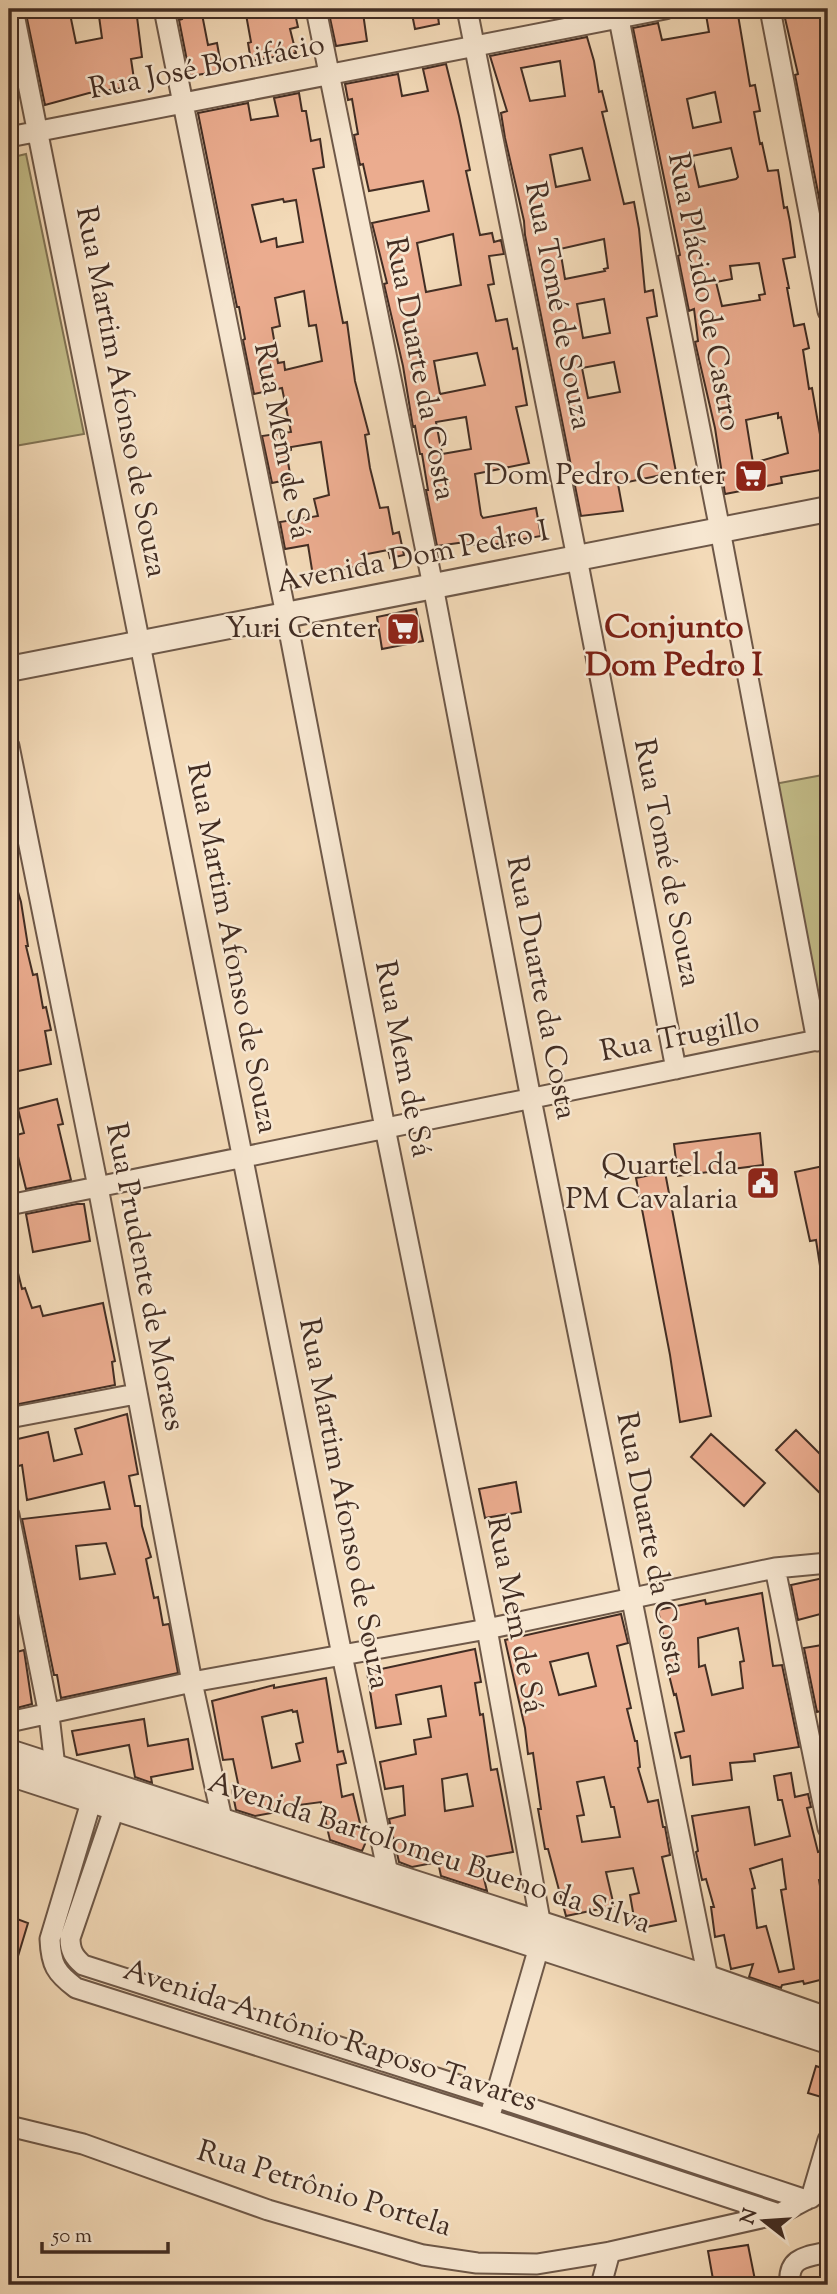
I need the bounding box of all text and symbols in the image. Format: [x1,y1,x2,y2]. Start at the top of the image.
street label: Rua José Bonifácio [86,24,328,112]
street label: Rua Plácido de Castro [655,149,751,435]
street label: Rua Tomé de Souza [512,178,602,434]
street label: Rua Martim Afonso de Souza [63,203,177,581]
street label: Rua Duarte da Costa [372,234,466,504]
street label: Rua Mem de Sá [241,339,321,543]
place label: Dom Pedro Center [484,455,726,498]
supermarket icon: Dom Pedro Center [732,457,770,495]
street label: Avenida Dom Pedro I [273,511,553,605]
district label: Conjunto Dom Pedro I [585,605,763,691]
place label: Yuri Center [225,608,378,651]
supermarket icon: Yuri Center [384,610,422,648]
street label: Rua Tomé de Souza [621,735,711,991]
street label: Rua Martim Afonso de Souza [174,759,288,1137]
street label: Rua Duarte da Costa [493,853,587,1123]
street label: Rua Mem de Sá [362,957,442,1161]
street label: Rua Trugillo [597,1002,763,1074]
street label: Rua Prudente de Moraes [93,1119,195,1435]
place label: Quartel da PM Cavalaria [566,1145,738,1222]
public building icon: Quartel da PM Cavalaria [744,1164,782,1202]
street label: Rua Martim Afonso de Souza [286,1315,400,1693]
street label: Rua Duarte da Costa [603,1409,697,1679]
street label: Rua Mem de Sá [474,1513,554,1717]
street label: Avenida Bartolomeu Bueno da Silva [202,1762,656,1946]
street label: Avenida Antônio Raposo Tavares [118,1950,542,2124]
street label: Rua Petrônio Portela [191,2131,457,2249]
north arrow [728,2186,798,2256]
text: N [735,2206,765,2228]
scale bar [42,2210,168,2254]
text: 50 m [51,2222,92,2252]

